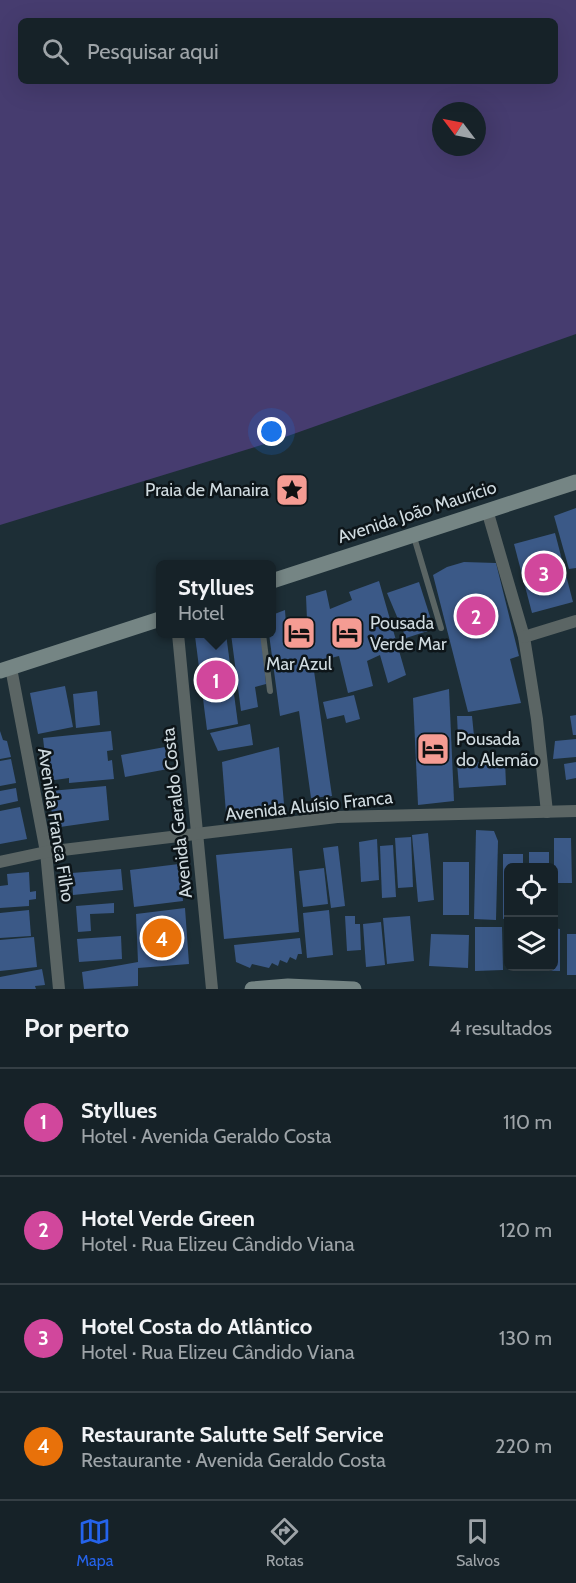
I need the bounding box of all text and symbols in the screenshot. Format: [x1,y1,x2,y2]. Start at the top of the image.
search box [18,18,558,84]
icon: search [39,35,72,68]
text: Pesquisar aqui [87,38,219,65]
north arrow [432,102,486,156]
your location [257,417,286,446]
place icon: Praia de Manaira [274,472,310,508]
street label: Avenida João Maurício [335,476,499,548]
place label: Praia de Manaira [145,479,269,501]
pin: 3 [524,550,564,596]
popup [156,560,276,638]
text: Styllues [178,574,254,601]
pin: 2 [456,594,496,638]
text: Hotel [178,601,224,625]
place label: Pousada Verde Mar [370,612,447,655]
hotel icon: Mar Azul [281,615,317,651]
hotel icon: Pousada Verde Mar [329,615,365,651]
place label: Mar Azul [266,653,333,675]
pin: 1 [196,658,236,702]
street label: Avenida Geraldo Costa [157,726,197,899]
place label: Pousada do Alemão [456,728,539,771]
hotel icon: Pousada do Alemão [415,731,451,767]
street label: Avenida Franca Filho [33,746,79,904]
street label: Avenida Aluísio Franca [224,786,394,826]
map controls [504,863,558,971]
button: locate [504,863,558,917]
pin: 4 [142,916,182,960]
button: layers [504,917,558,971]
text: Por perto [24,1012,129,1044]
text: 4 resultados [450,1016,552,1040]
text: Styllues [81,1097,157,1124]
text: 1 [40,1110,47,1134]
text: 110 m [503,1110,552,1134]
text: Hotel · Avenida Geraldo Costa [81,1124,331,1148]
text: Hotel Verde Green [81,1205,255,1232]
text: 2 [38,1218,49,1242]
text: 120 m [499,1218,552,1242]
text: Hotel · Rua Elizeu Cândido Viana [81,1232,355,1256]
text: Hotel Costa do Atlântico [81,1313,312,1340]
text: 3 [38,1326,49,1350]
text: 130 m [499,1326,552,1350]
text: Hotel · Rua Elizeu Cândido Viana [81,1340,355,1364]
text: Restaurante Salutte Self Service [81,1421,383,1448]
text: 4 [37,1434,50,1458]
text: 220 m [495,1434,552,1458]
text: Restaurante · Avenida Geraldo Costa [81,1448,386,1472]
tab: Mapa [76,1515,113,1570]
tab: Rotas [266,1515,304,1570]
tab: Salvos [456,1515,500,1570]

